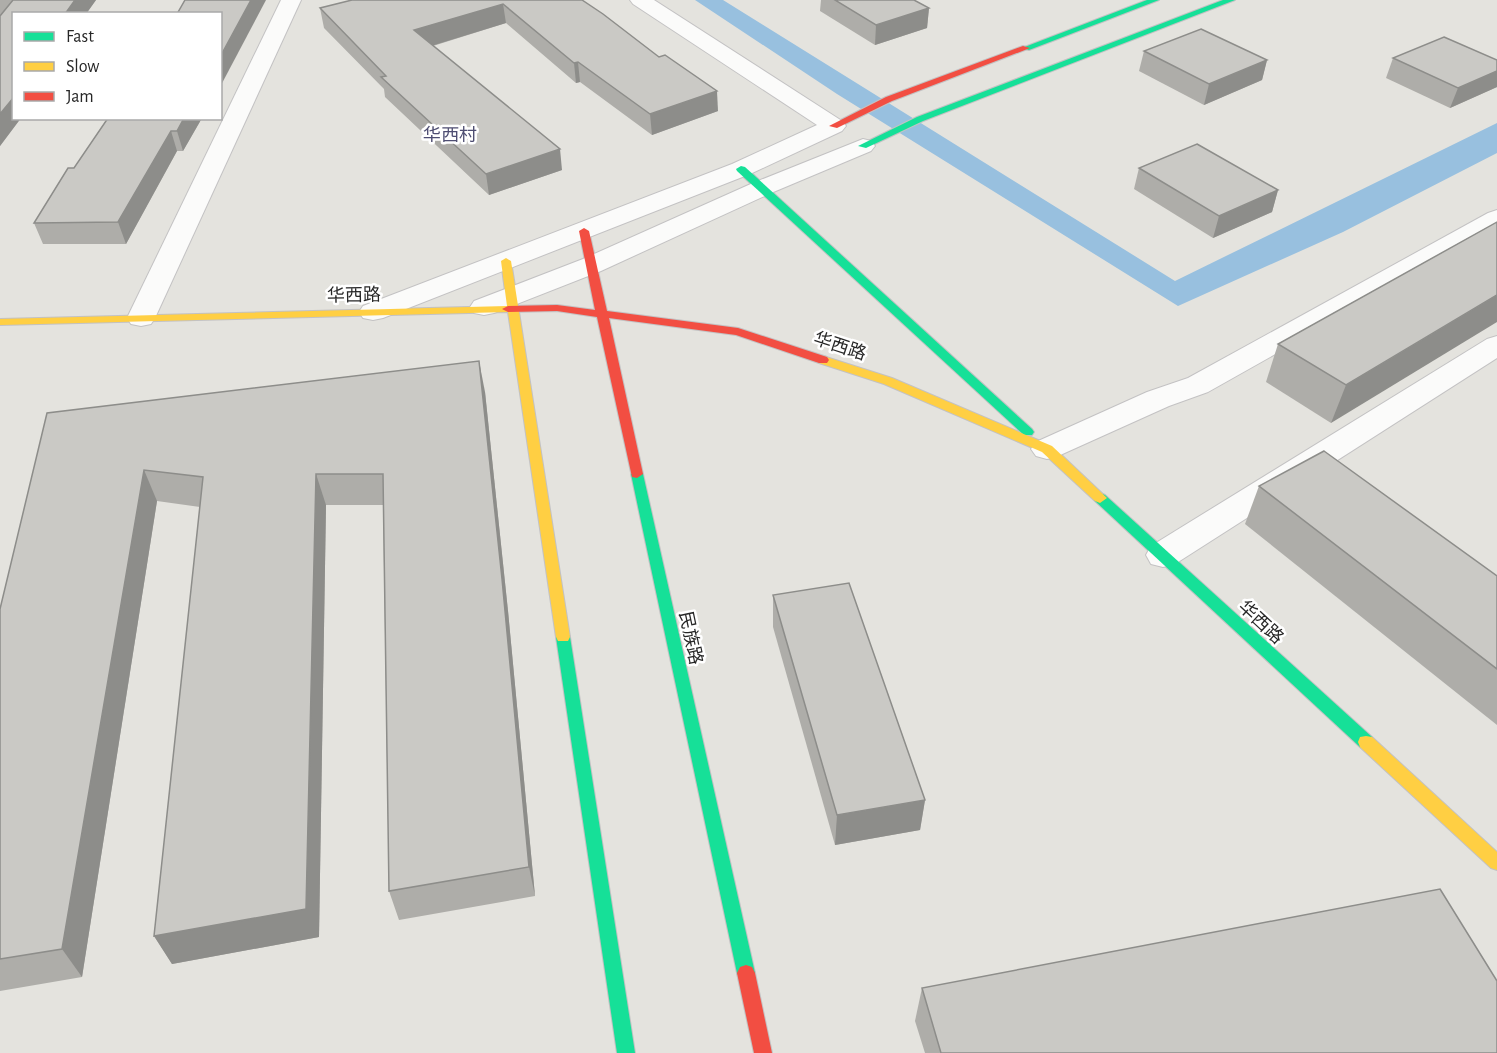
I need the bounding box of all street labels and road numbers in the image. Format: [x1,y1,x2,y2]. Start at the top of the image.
street label: 华西路 [327,285,381,305]
street label: 华西路 [811,328,869,364]
street label: 华西路 [1234,596,1288,648]
street label: 民族路 [676,610,706,666]

